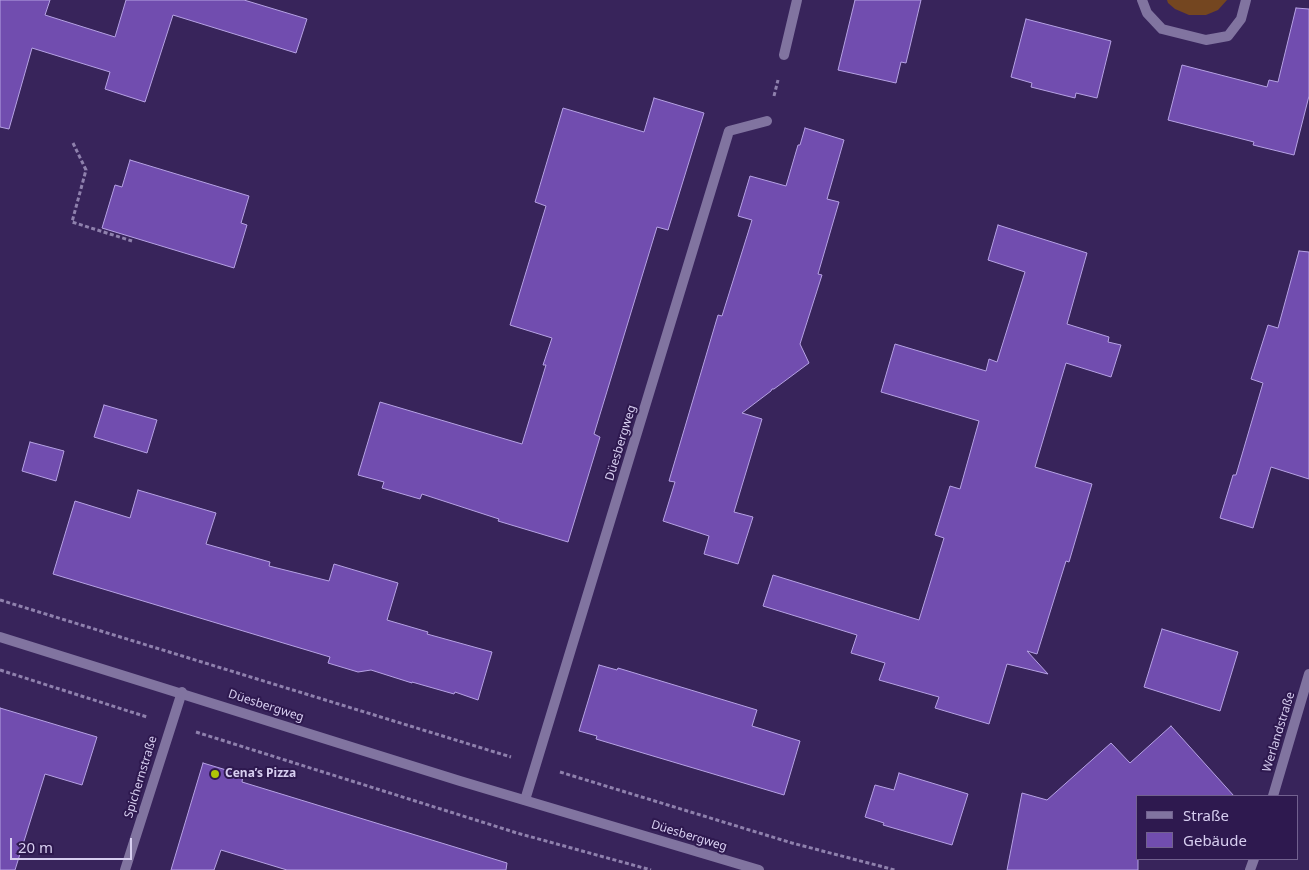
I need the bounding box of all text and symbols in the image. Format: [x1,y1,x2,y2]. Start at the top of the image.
street label: Düesbergweg [603,403,639,483]
street label: Düesbergweg [226,687,306,725]
street label: Werlandstraße [1260,690,1298,774]
street label: Spichernstraße [122,734,160,820]
place label: Cena’s Pizza [225,767,296,781]
marker: Cena’s Pizza [209,768,221,780]
legend [1136,795,1299,860]
text: Straße [1183,805,1229,825]
street label: Düesbergweg [649,818,729,854]
scale bar [12,828,135,860]
text: Gebäude [1183,830,1247,850]
text: 20 m [18,837,53,857]

